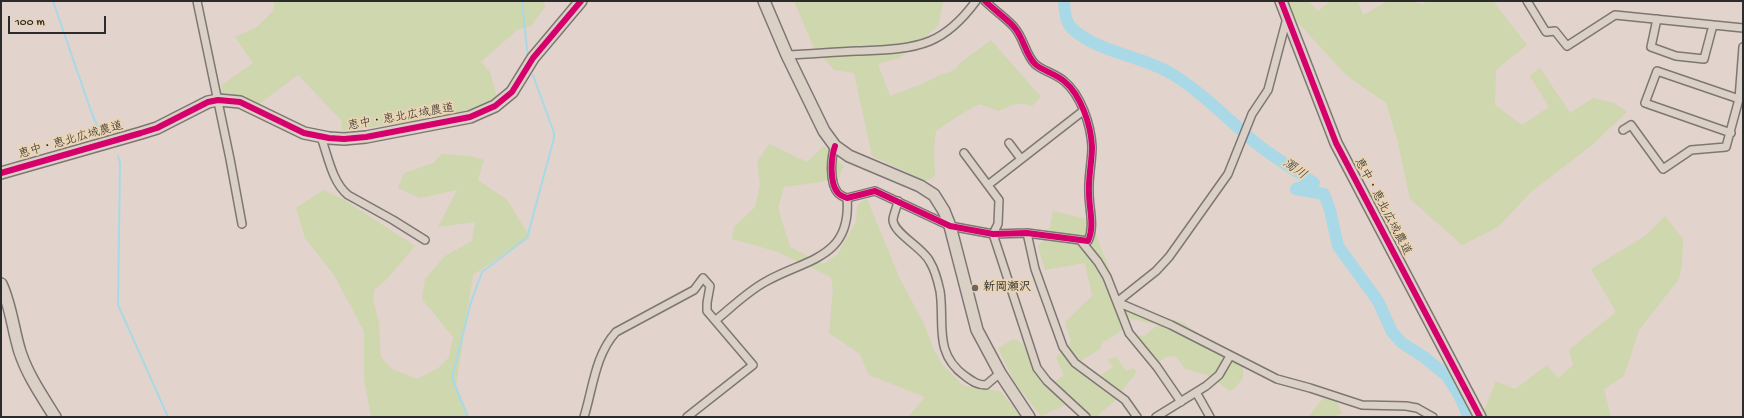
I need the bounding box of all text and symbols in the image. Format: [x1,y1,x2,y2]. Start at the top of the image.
scale bar [10,8,108,34]
text: 100 m [15,16,45,30]
street label: 恵中・恵北広域農道 [347,102,455,134]
street label: 恵中・恵北広域農道 [17,119,125,163]
water label: 濁川 [1279,156,1309,184]
street label: 恵中・恵北広域農道 [1350,156,1414,258]
place label: 新岡瀬沢 [983,281,1031,295]
marker: 新岡瀬沢 [970,283,980,293]

